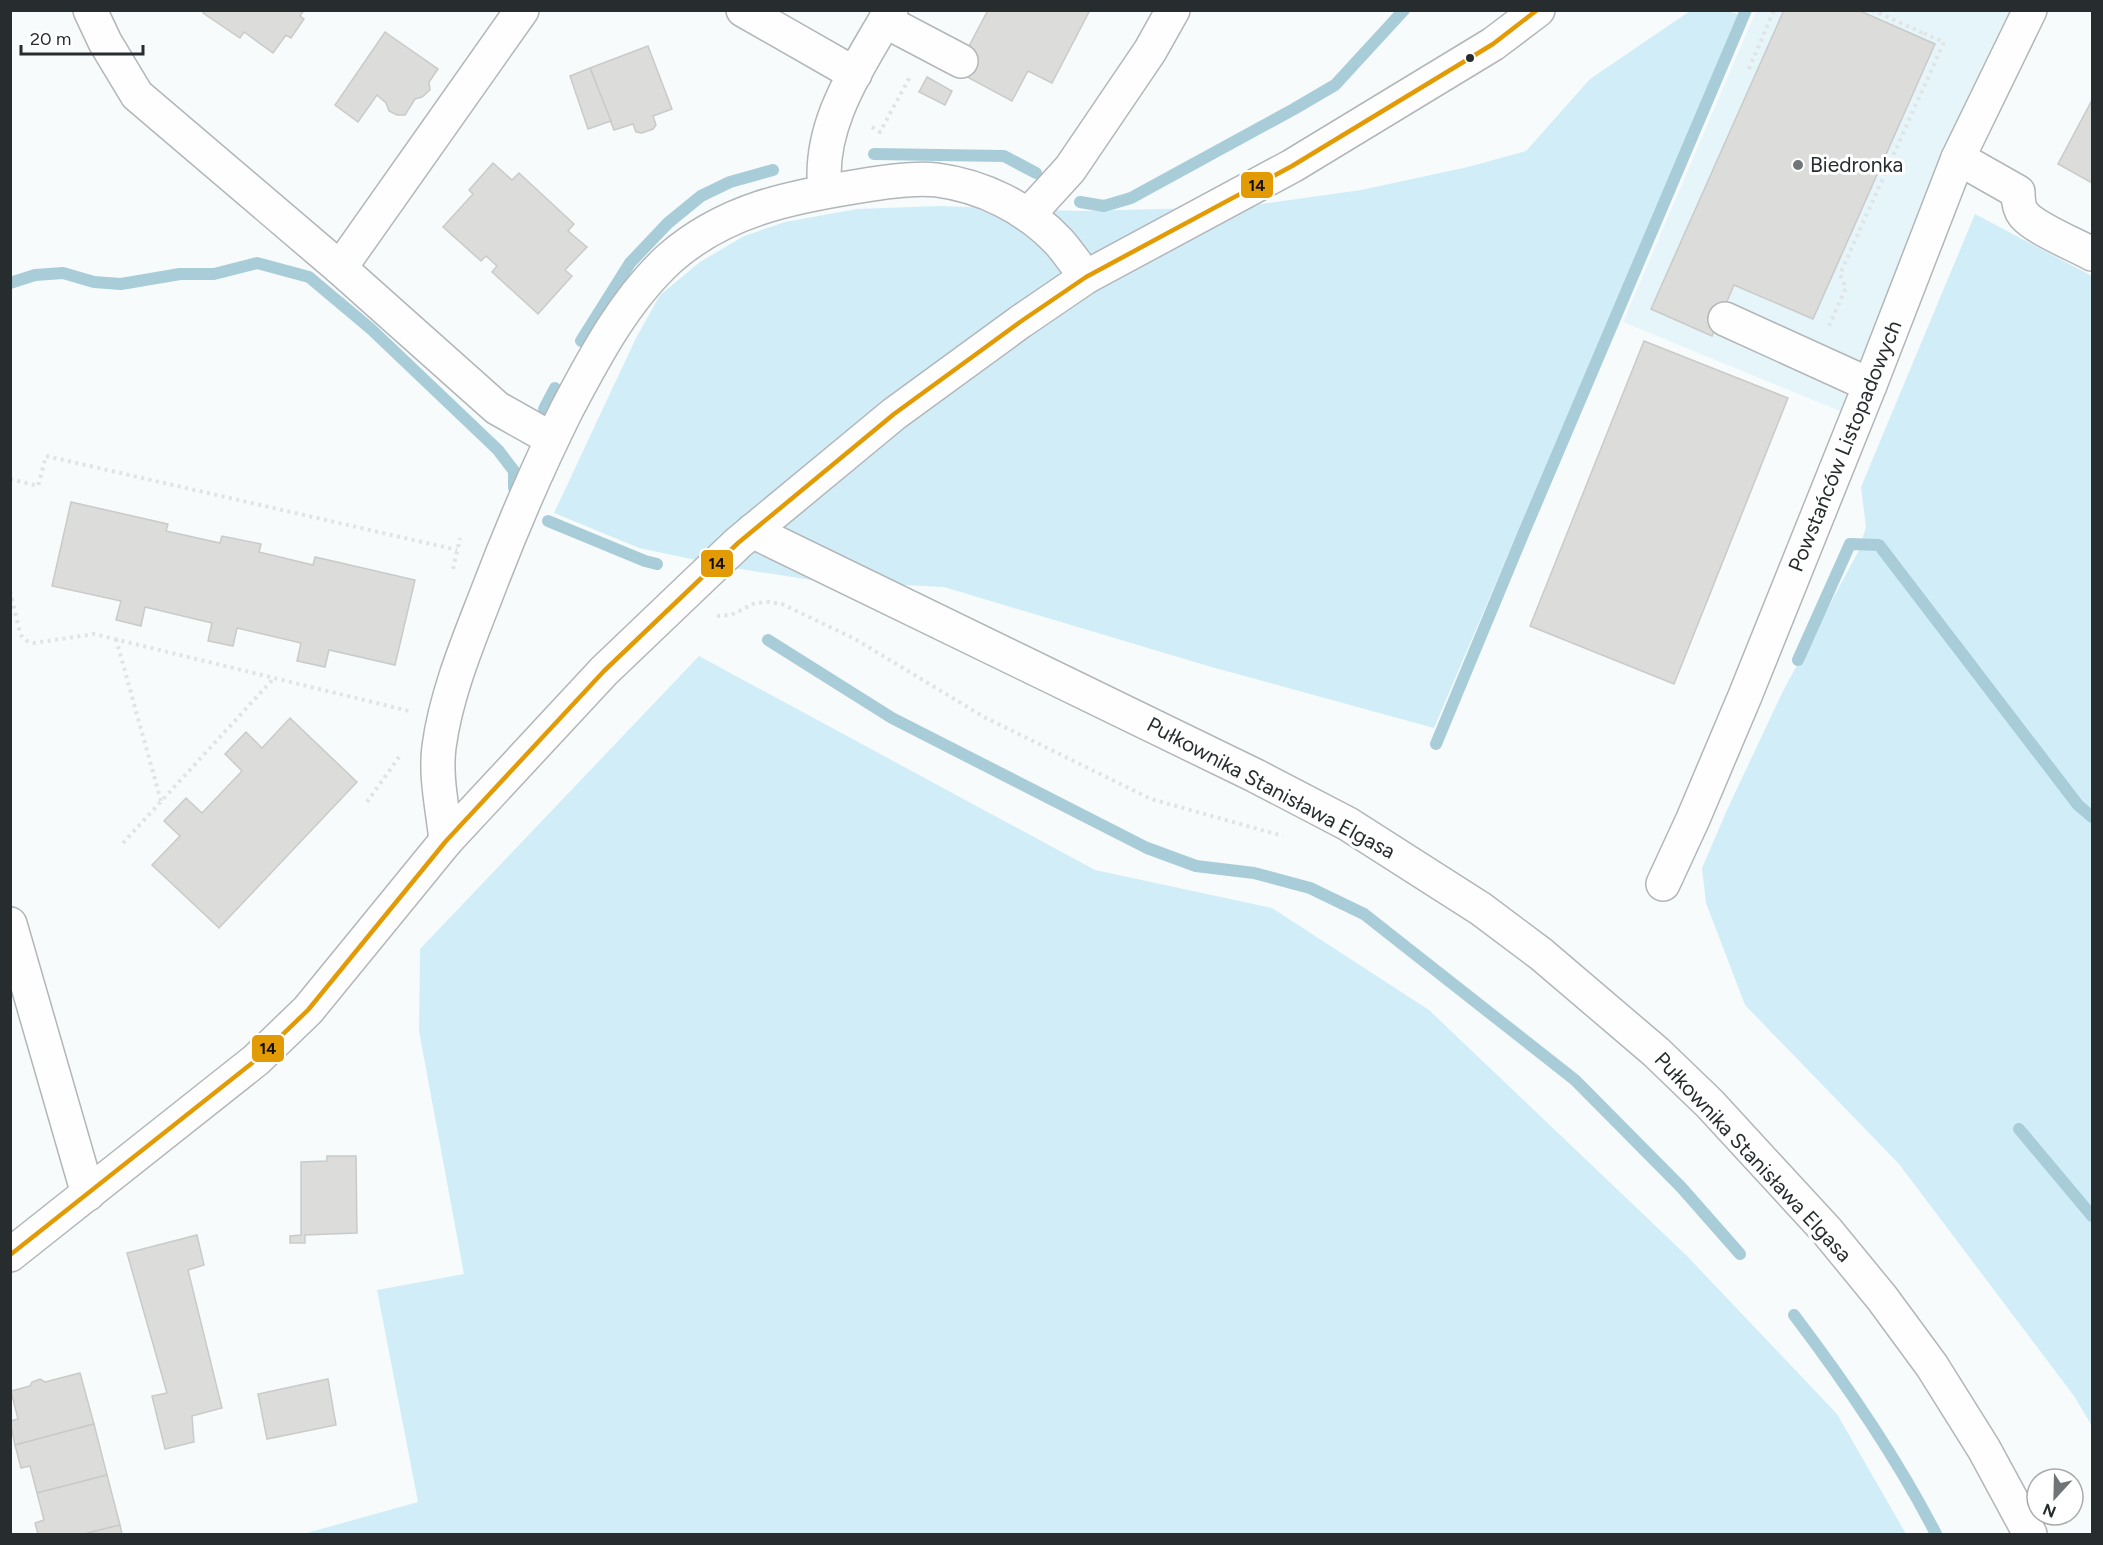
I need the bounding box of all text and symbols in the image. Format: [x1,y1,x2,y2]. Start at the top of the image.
scale bar [21,18,142,56]
text: 20 m [30,28,71,50]
unlabelled marker [1464,52,1476,64]
place label: Biedronka [1810,152,1903,177]
marker: Biedronka [1791,158,1805,172]
line badge: 14 [1240,171,1274,199]
text: 14 [1249,176,1265,195]
street label: Powstańców Listopadowych [1783,317,1906,575]
line badge: 14 [700,549,734,578]
text: 14 [709,554,725,573]
street label: Pułkownika Stanisława Elgasa [1143,711,1400,864]
line badge: 14 [251,1034,285,1063]
text: 14 [260,1039,276,1058]
street label: Pułkownika Stanisława Elgasa [1650,1047,1857,1267]
north arrow [2025,1467,2085,1527]
text: N [2040,1499,2059,1522]

